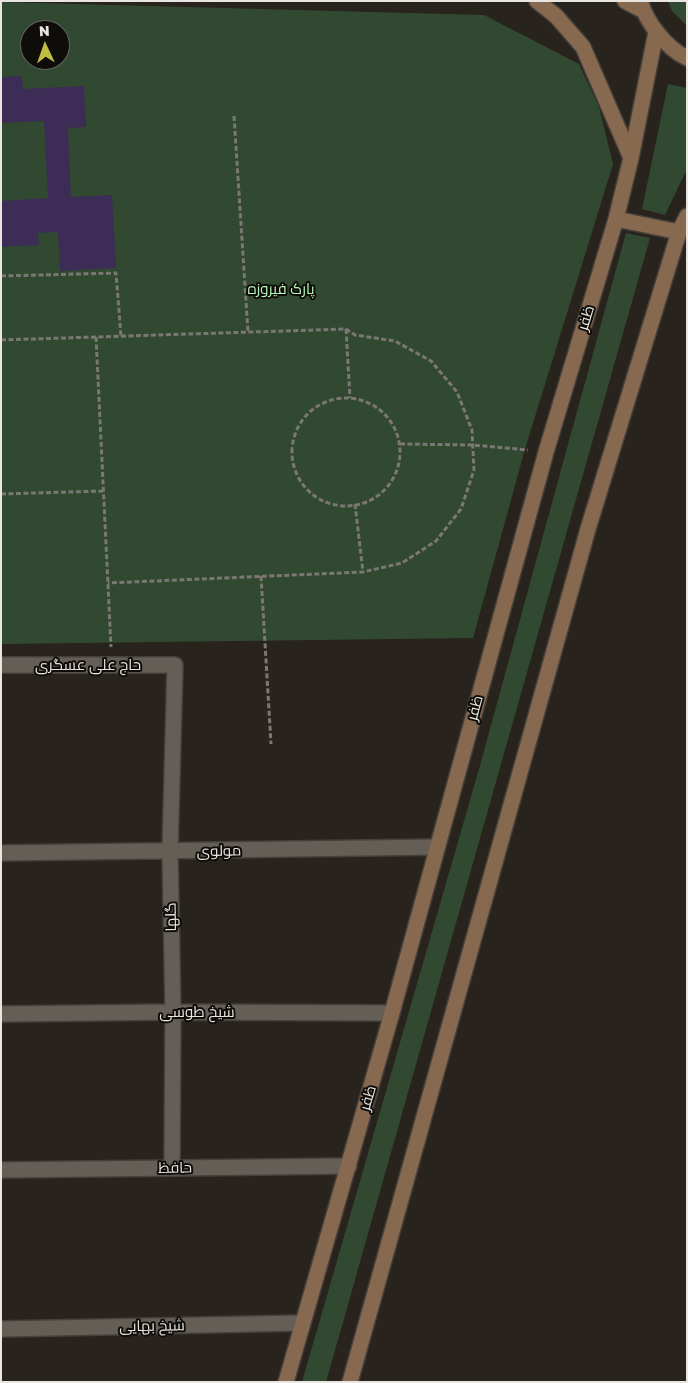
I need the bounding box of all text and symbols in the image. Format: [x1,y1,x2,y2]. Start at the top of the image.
north arrow [20,20,70,70]
text: N [38,22,50,39]
park label: پارک فیروزه [248,280,314,298]
street label: ظفر [574,303,598,333]
street label: حاج علی عسگری [35,656,141,674]
street label: ظفر [463,693,487,723]
street label: مولوی [197,842,241,860]
street label: گلها [162,902,180,932]
street label: شیخ طوسی [159,1003,235,1021]
street label: ظفر [356,1083,380,1113]
street label: حافظ [158,1159,192,1177]
street label: شیخ بهایی [119,1316,185,1336]

